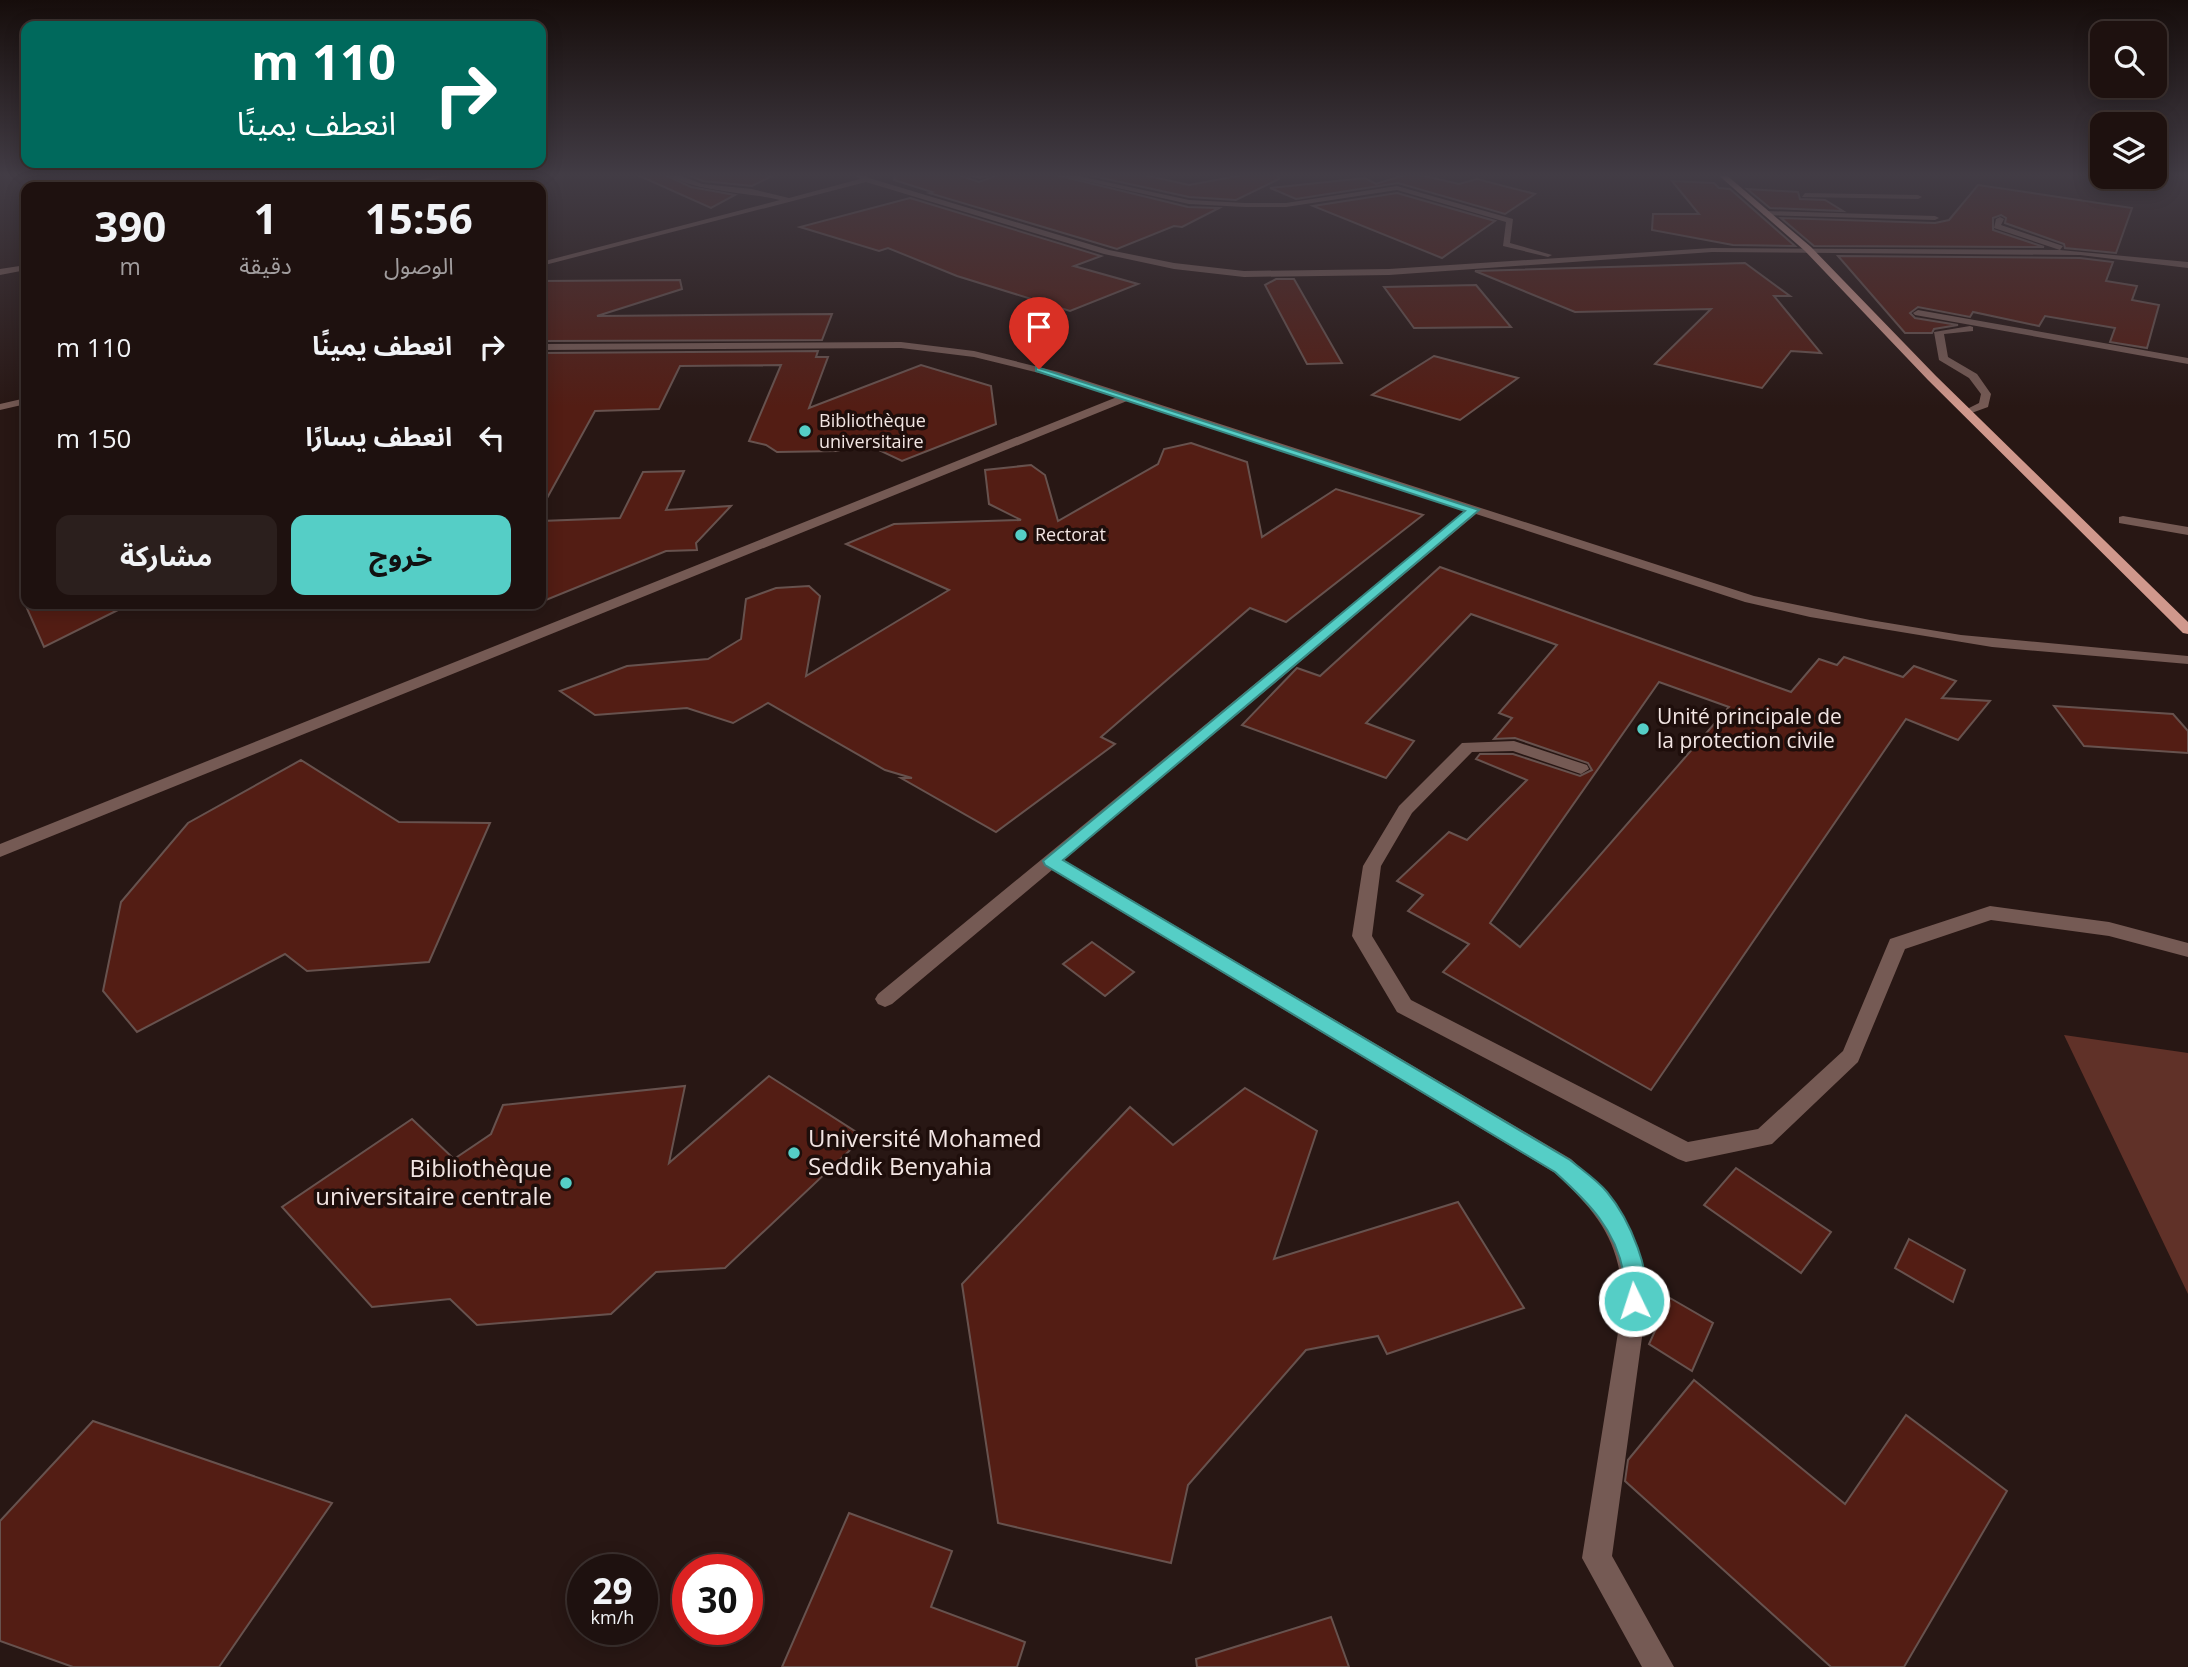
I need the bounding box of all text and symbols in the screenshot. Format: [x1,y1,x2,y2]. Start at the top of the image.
map controls [2090,21,2167,189]
button: search [2090,21,2167,98]
text: 110 m [251,28,396,94]
icon: right [420,49,511,140]
text: انعطف يمينًا [237,101,396,144]
button: layers [2090,112,2167,189]
text: 1 [253,189,278,246]
text: 15:56 [365,189,473,246]
text: 390 [94,197,166,254]
text: دقيقة [239,249,292,281]
text: الوصول [384,249,454,281]
text: m [120,250,141,282]
pin [1009,297,1069,369]
icon: arrive [1020,308,1058,346]
text: انعطف يمينًا [312,327,452,363]
icon: right [473,328,511,366]
text: 110 m [56,329,131,365]
place label: Bibliothèque universitaire [819,408,926,453]
text: انعطف يسارًا [306,418,452,454]
icon: left [473,419,511,457]
text: 150 m [56,420,131,456]
marker: Bibliothèque universitaire [797,423,813,439]
button: مشاركة [56,515,277,595]
button: خروج [291,515,511,595]
place label: Rectorat [1035,522,1106,546]
marker: Rectorat [1013,527,1029,543]
place label: Unité principale de la protection civile [1657,702,1842,754]
marker: Unité principale de la protection civile [1635,721,1651,737]
place label: Université Mohamed Seddik Benyahia [808,1121,1042,1182]
marker: Université Mohamed Seddik Benyahia [786,1145,802,1161]
place label: Bibliothèque universitaire centrale [315,1151,552,1212]
marker: Bibliothèque universitaire centrale [558,1175,574,1191]
position arrow [1597,1264,1671,1338]
speed limit sign: 30 [672,1554,763,1645]
text: 29 [592,1567,633,1614]
text: km/h [591,1605,634,1629]

